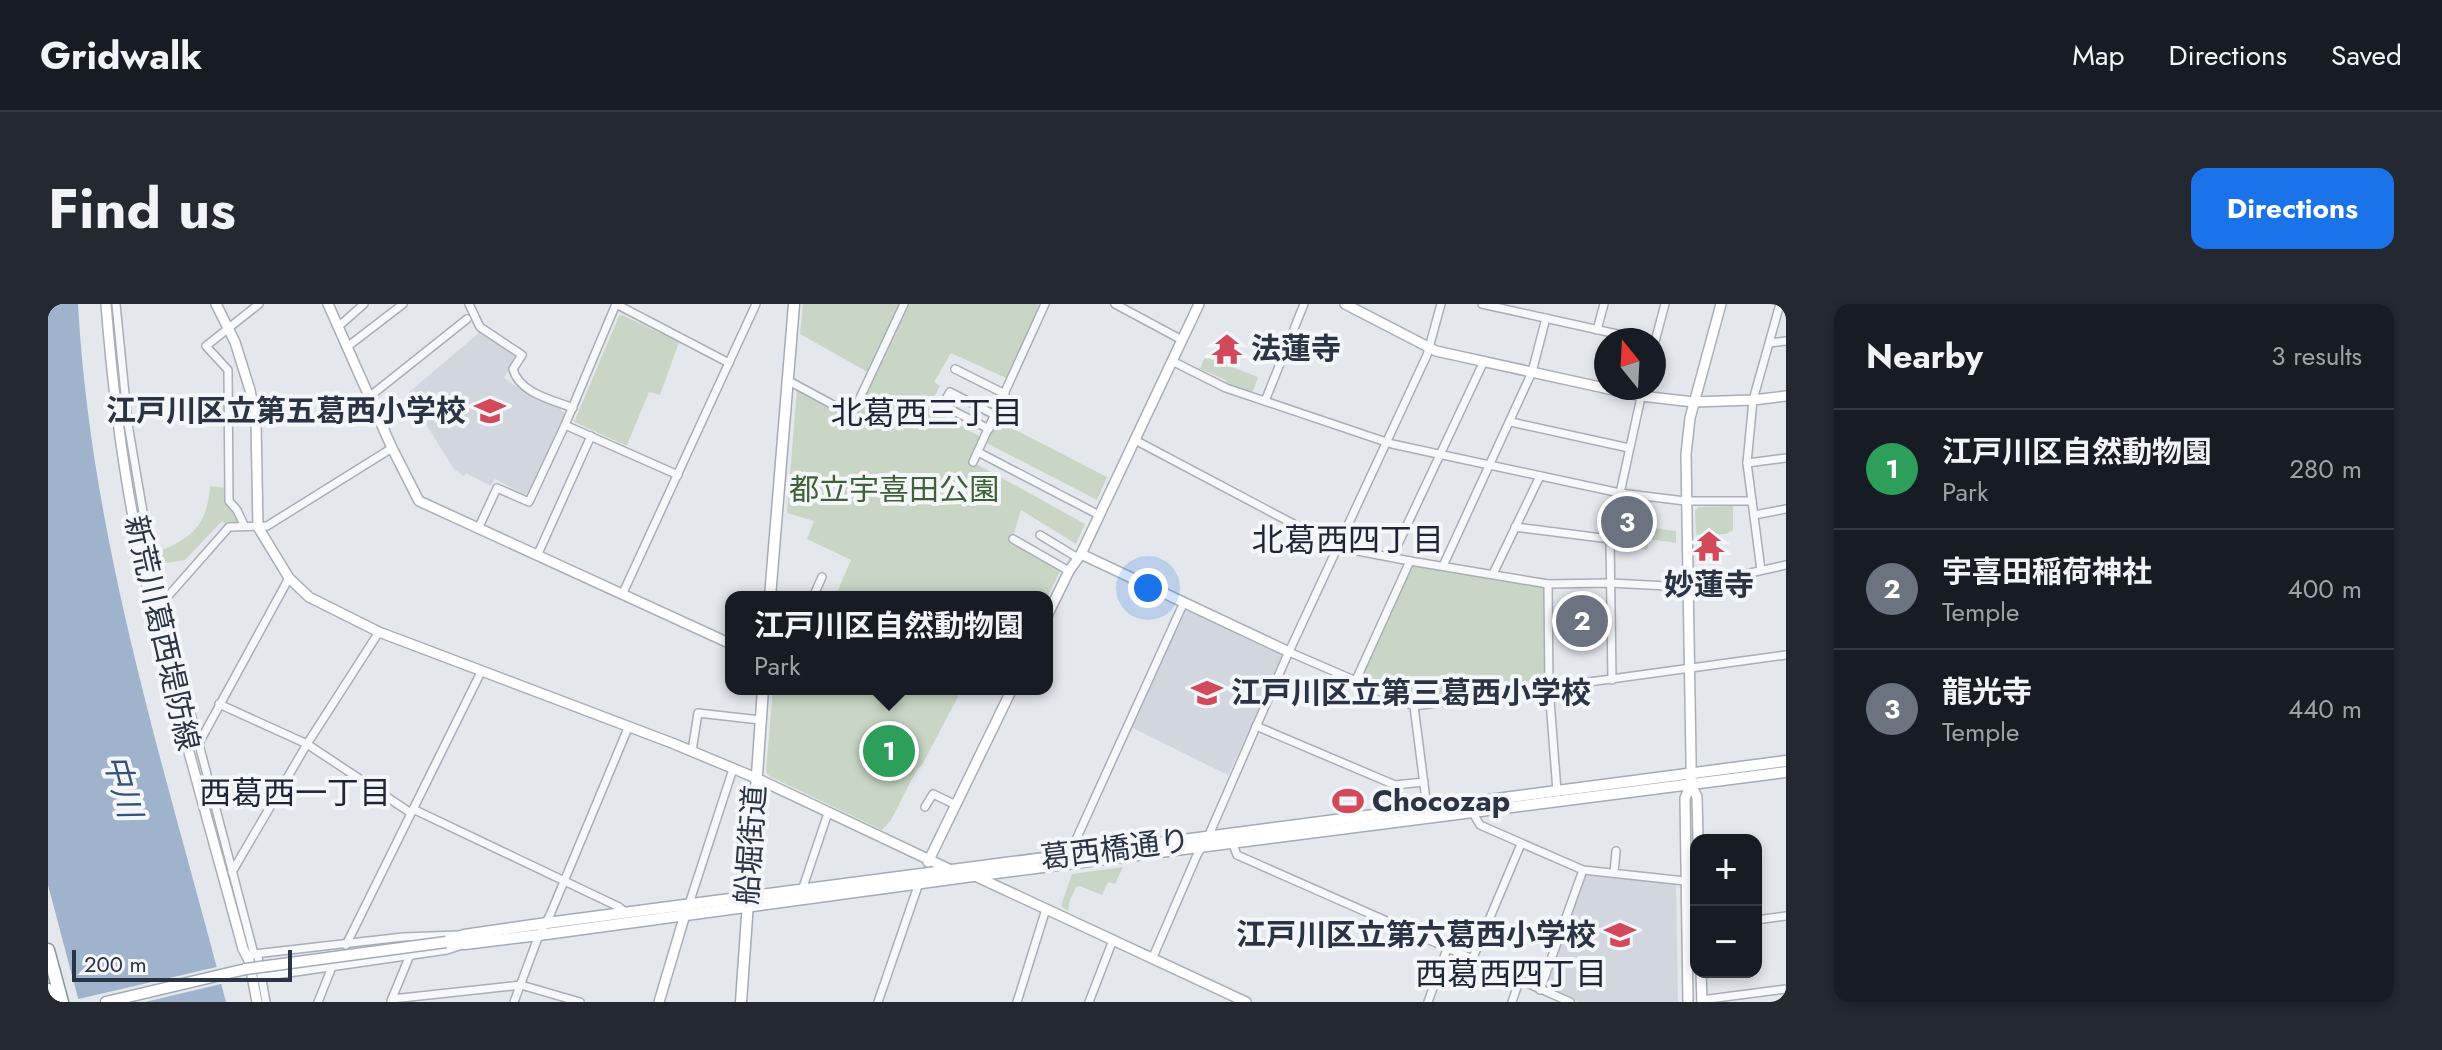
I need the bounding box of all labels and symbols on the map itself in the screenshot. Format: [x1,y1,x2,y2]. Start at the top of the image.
place label: 法蓮寺 [1251,327,1341,370]
north arrow [1594,328,1666,400]
temple icon: 法蓮寺 [1210,332,1244,366]
place label: 江戸川区立第五葛西小学校 [106,389,466,432]
district label: 北葛西三丁目 [831,390,1023,436]
school or university icon: 江戸川区立第五葛西小学校 [473,394,507,428]
park label: 都立宇喜田公園 [789,468,999,511]
pin: 3 [1601,492,1653,552]
street label: 新荒川葛西堤防線 [115,511,210,755]
district label: 北葛西四丁目 [1252,517,1444,563]
temple icon: 妙蓮寺 [1692,529,1726,563]
place label: 妙蓮寺 [1664,563,1754,606]
your location [1128,568,1168,608]
pin: 2 [1556,591,1608,651]
place label: 江戸川区立第三葛西小学校 [1231,671,1591,714]
school or university icon: 江戸川区立第三葛西小学校 [1190,676,1224,710]
pin: 1 [863,721,915,781]
water label: 中川 [92,749,154,826]
district label: 西葛西一丁目 [199,770,391,816]
place label: Chocozap [1372,779,1510,822]
street label: 船堀街道 [725,784,776,906]
sports icon: Chocozap [1331,784,1365,818]
street label: 葛西橋通り [1038,818,1192,879]
place label: 江戸川区立第六葛西小学校 [1236,913,1596,956]
school or university icon: 江戸川区立第六葛西小学校 [1603,918,1637,952]
scale bar [72,946,292,982]
district label: 西葛西四丁目 [1415,951,1607,997]

